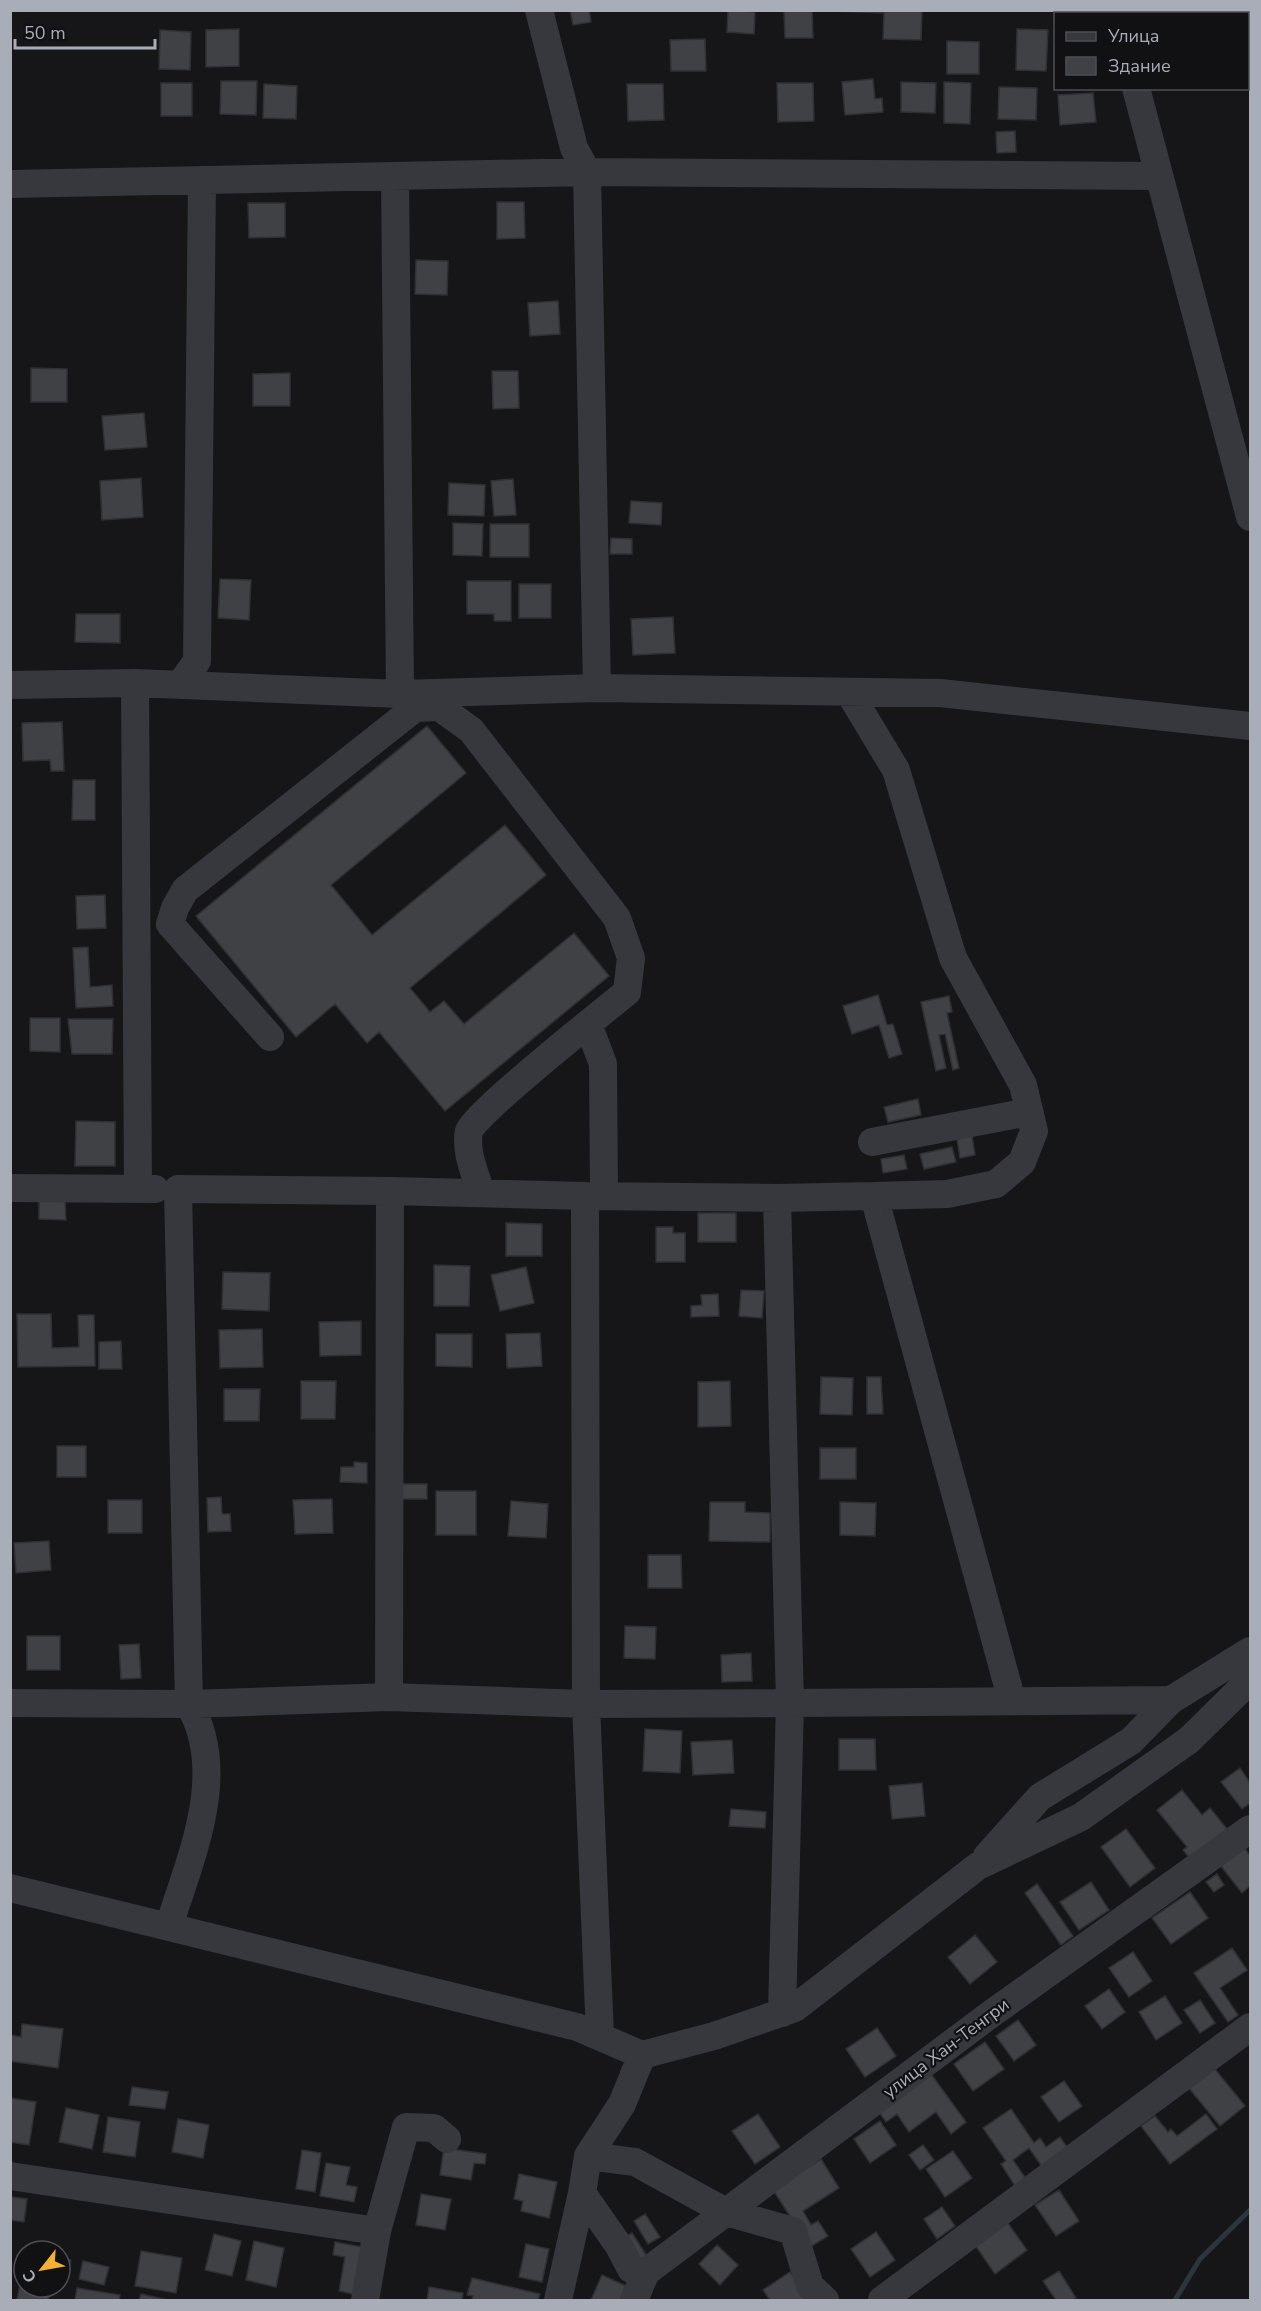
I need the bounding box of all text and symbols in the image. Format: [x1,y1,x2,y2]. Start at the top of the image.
scale bar [15,12,154,50]
legend [1054,12,1249,90]
text: 50 m [24,21,66,45]
text: Улица [1107,24,1159,48]
text: Здание [1108,54,1171,78]
street label: улица Хан-Тенгри [878,1993,1014,2103]
north arrow [12,2239,72,2299]
text: С [18,2266,42,2287]

